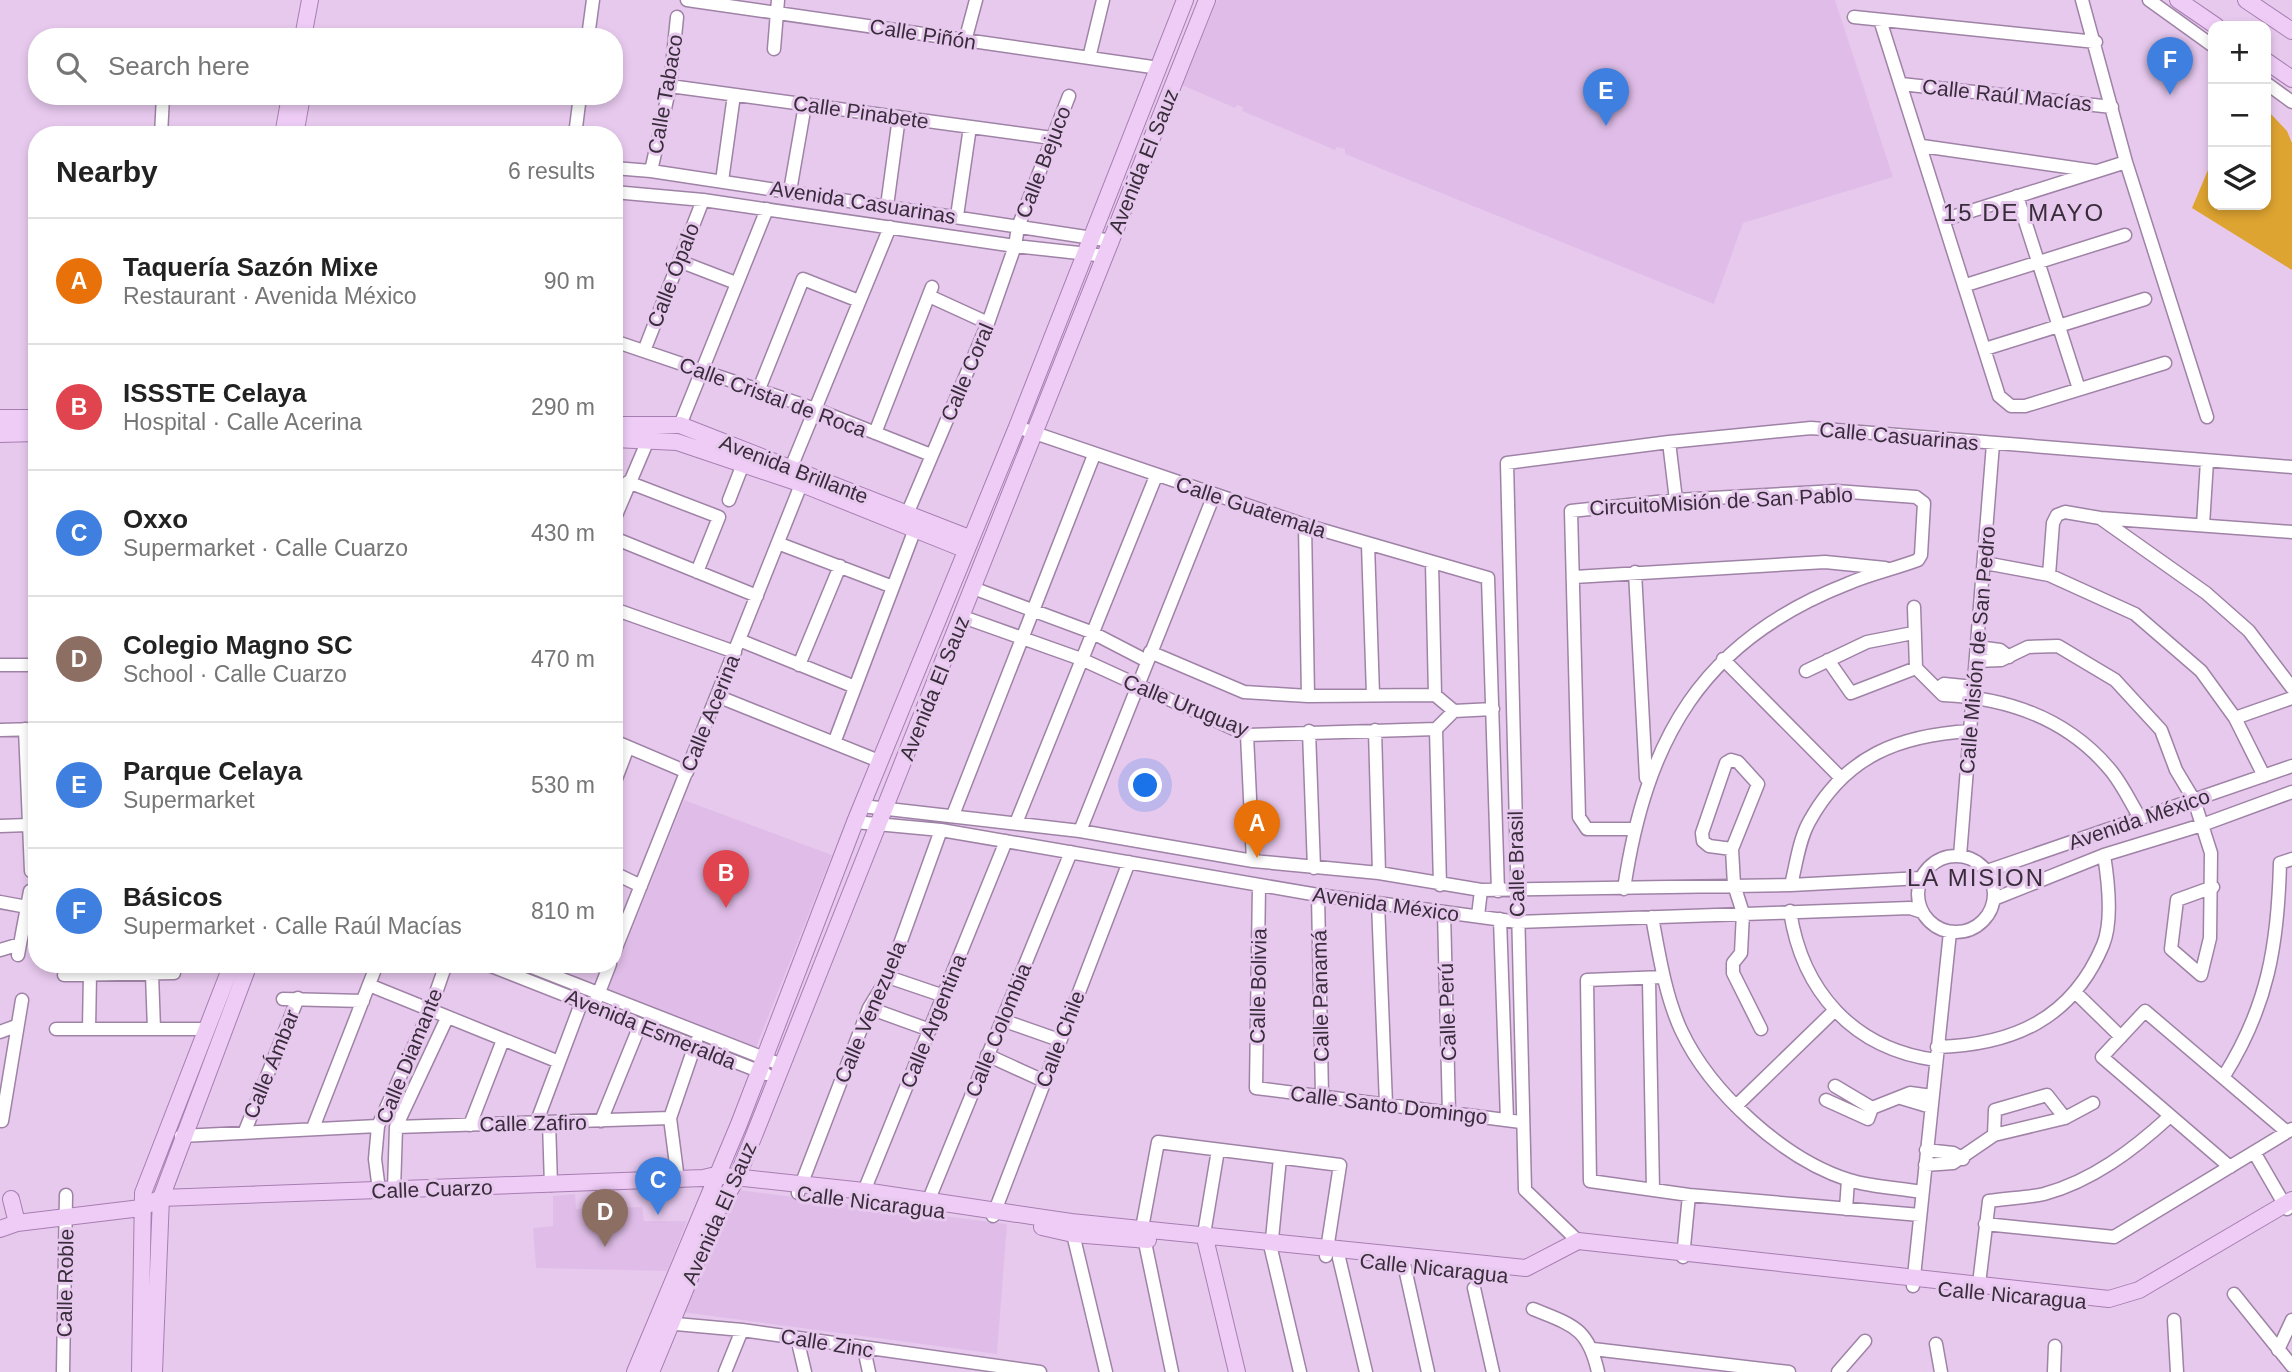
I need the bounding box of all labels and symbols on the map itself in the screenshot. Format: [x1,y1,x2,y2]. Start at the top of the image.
street label: Calle Piñón [868,14,978,54]
street label: Calle Tabaco [643,32,687,156]
pin: F [2147,37,2193,95]
pin: E [1583,68,1629,126]
street label: Calle Raúl Macías [1921,75,2093,115]
street label: Avenida El Sauz [1104,85,1182,237]
street label: Calle Pinabete [792,91,930,133]
street label: Calle Bejuco [1011,103,1075,221]
street label: Avenida Casuarinas [769,176,957,228]
district label: 15 DE MAYO [1943,199,2105,226]
street label: Calle Ópalo [643,220,703,330]
street label: Calle Coral [936,320,998,424]
street label: Calle Cristal de Roca [676,352,870,442]
street label: Calle Casuarinas [1818,418,1980,454]
street label: Avenida Brillante [716,430,872,508]
street label: Calle Guatemala [1173,472,1329,542]
street label: CircuitoMisión de San Pablo [1589,483,1853,519]
street label: Calle Misión de San Pedro [1955,525,1999,775]
street label: Avenida El Sauz [895,612,973,764]
street label: Calle Acerina [676,651,744,775]
street label: Calle Uruguay [1120,669,1252,741]
your location [1128,768,1162,802]
street label: Avenida México [2065,784,2213,854]
pin: A [1234,800,1280,858]
street label: Calle Brasil [1504,811,1528,917]
pin: B [703,850,749,908]
district label: LA MISION [1907,864,2045,891]
street label: Avenida México [1311,882,1461,926]
street label: Calle Bolivia [1245,928,1271,1044]
street label: Calle Panamá [1307,930,1333,1062]
street label: Calle Venezuela [830,937,910,1086]
street label: Calle Argentina [896,950,970,1091]
street label: Calle Colombia [961,959,1035,1100]
street label: Calle Perú [1434,963,1460,1061]
street label: Avenida Esmeralda [562,984,740,1074]
street label: Calle Diamante [371,985,447,1127]
street label: Calle Chile [1031,987,1089,1091]
street label: Calle Ámbar [239,1006,303,1122]
street label: Calle Santo Domingo [1289,1081,1489,1129]
street label: Calle Zafiro [479,1111,587,1135]
street label: Avenida El Sauz [677,1138,761,1288]
pin: C [635,1157,681,1215]
street label: Calle Cuarzo [371,1175,493,1203]
street label: Calle Nicaragua [795,1181,947,1223]
pin: D [582,1189,628,1247]
street label: Calle Roble [53,1229,77,1337]
street label: Calle Nicaragua [1358,1249,1510,1287]
street label: Calle Nicaragua [1937,1277,2088,1313]
street label: Calle Zinc [779,1324,875,1362]

